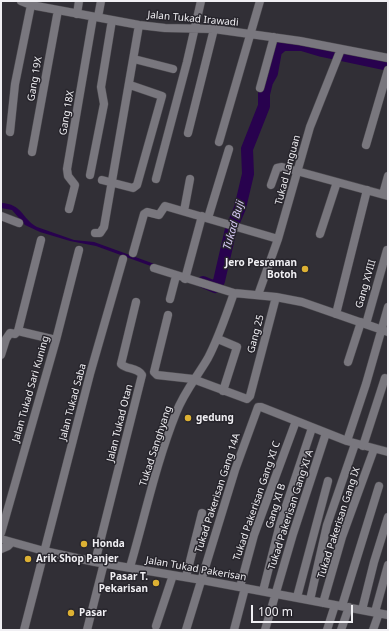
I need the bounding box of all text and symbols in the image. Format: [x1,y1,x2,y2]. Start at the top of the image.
street label: Jalan Tukad Irawadi [147,9,239,29]
street label: Gang 19X [25,56,45,102]
street label: Gang 18X [57,90,77,136]
street label: Tukad Languan [273,134,303,206]
water label: Tukad Buji [221,199,247,251]
place label: Jero Pesraman Botoh [225,257,297,280]
street label: Gang XVIII [353,258,379,310]
marker: Jero Pesraman Botoh [300,264,310,274]
street label: Gang 25 [245,313,267,355]
street label: Jalan Tukad Sari Kuning [10,334,52,444]
street label: Jalan Tukad Saba [57,362,89,442]
street label: Jalan Tukad Otan [105,383,135,463]
street label: Tukad Sanghyang [137,404,175,488]
place label: gedung [196,412,234,424]
marker: gedung [183,413,193,423]
street label: Tukad Pakerisan Gang 14A [193,432,243,554]
street label: Tukad Pakerisan Gang XI C [231,440,283,562]
street label: Tukad Pakerisan Gang XI A [266,448,316,572]
street label: Tukad Pakerisan Gang IX [315,466,363,580]
street label: Gang XI B [264,482,288,530]
place label: Honda [92,538,125,550]
marker: Honda [79,539,89,549]
place label: Arik Shop Panjer [36,553,118,565]
marker: Arik Shop Panjer [23,554,33,564]
street label: Jalan Tukad Pakerisan [145,554,247,584]
place label: Pasar T. Pekarisan [99,571,148,594]
marker: Pasar T. Pekarisan [151,578,161,588]
scale bar [253,597,355,623]
text: 100 m [258,603,293,620]
place label: Pasar [79,607,107,619]
marker: Pasar [66,608,76,618]

